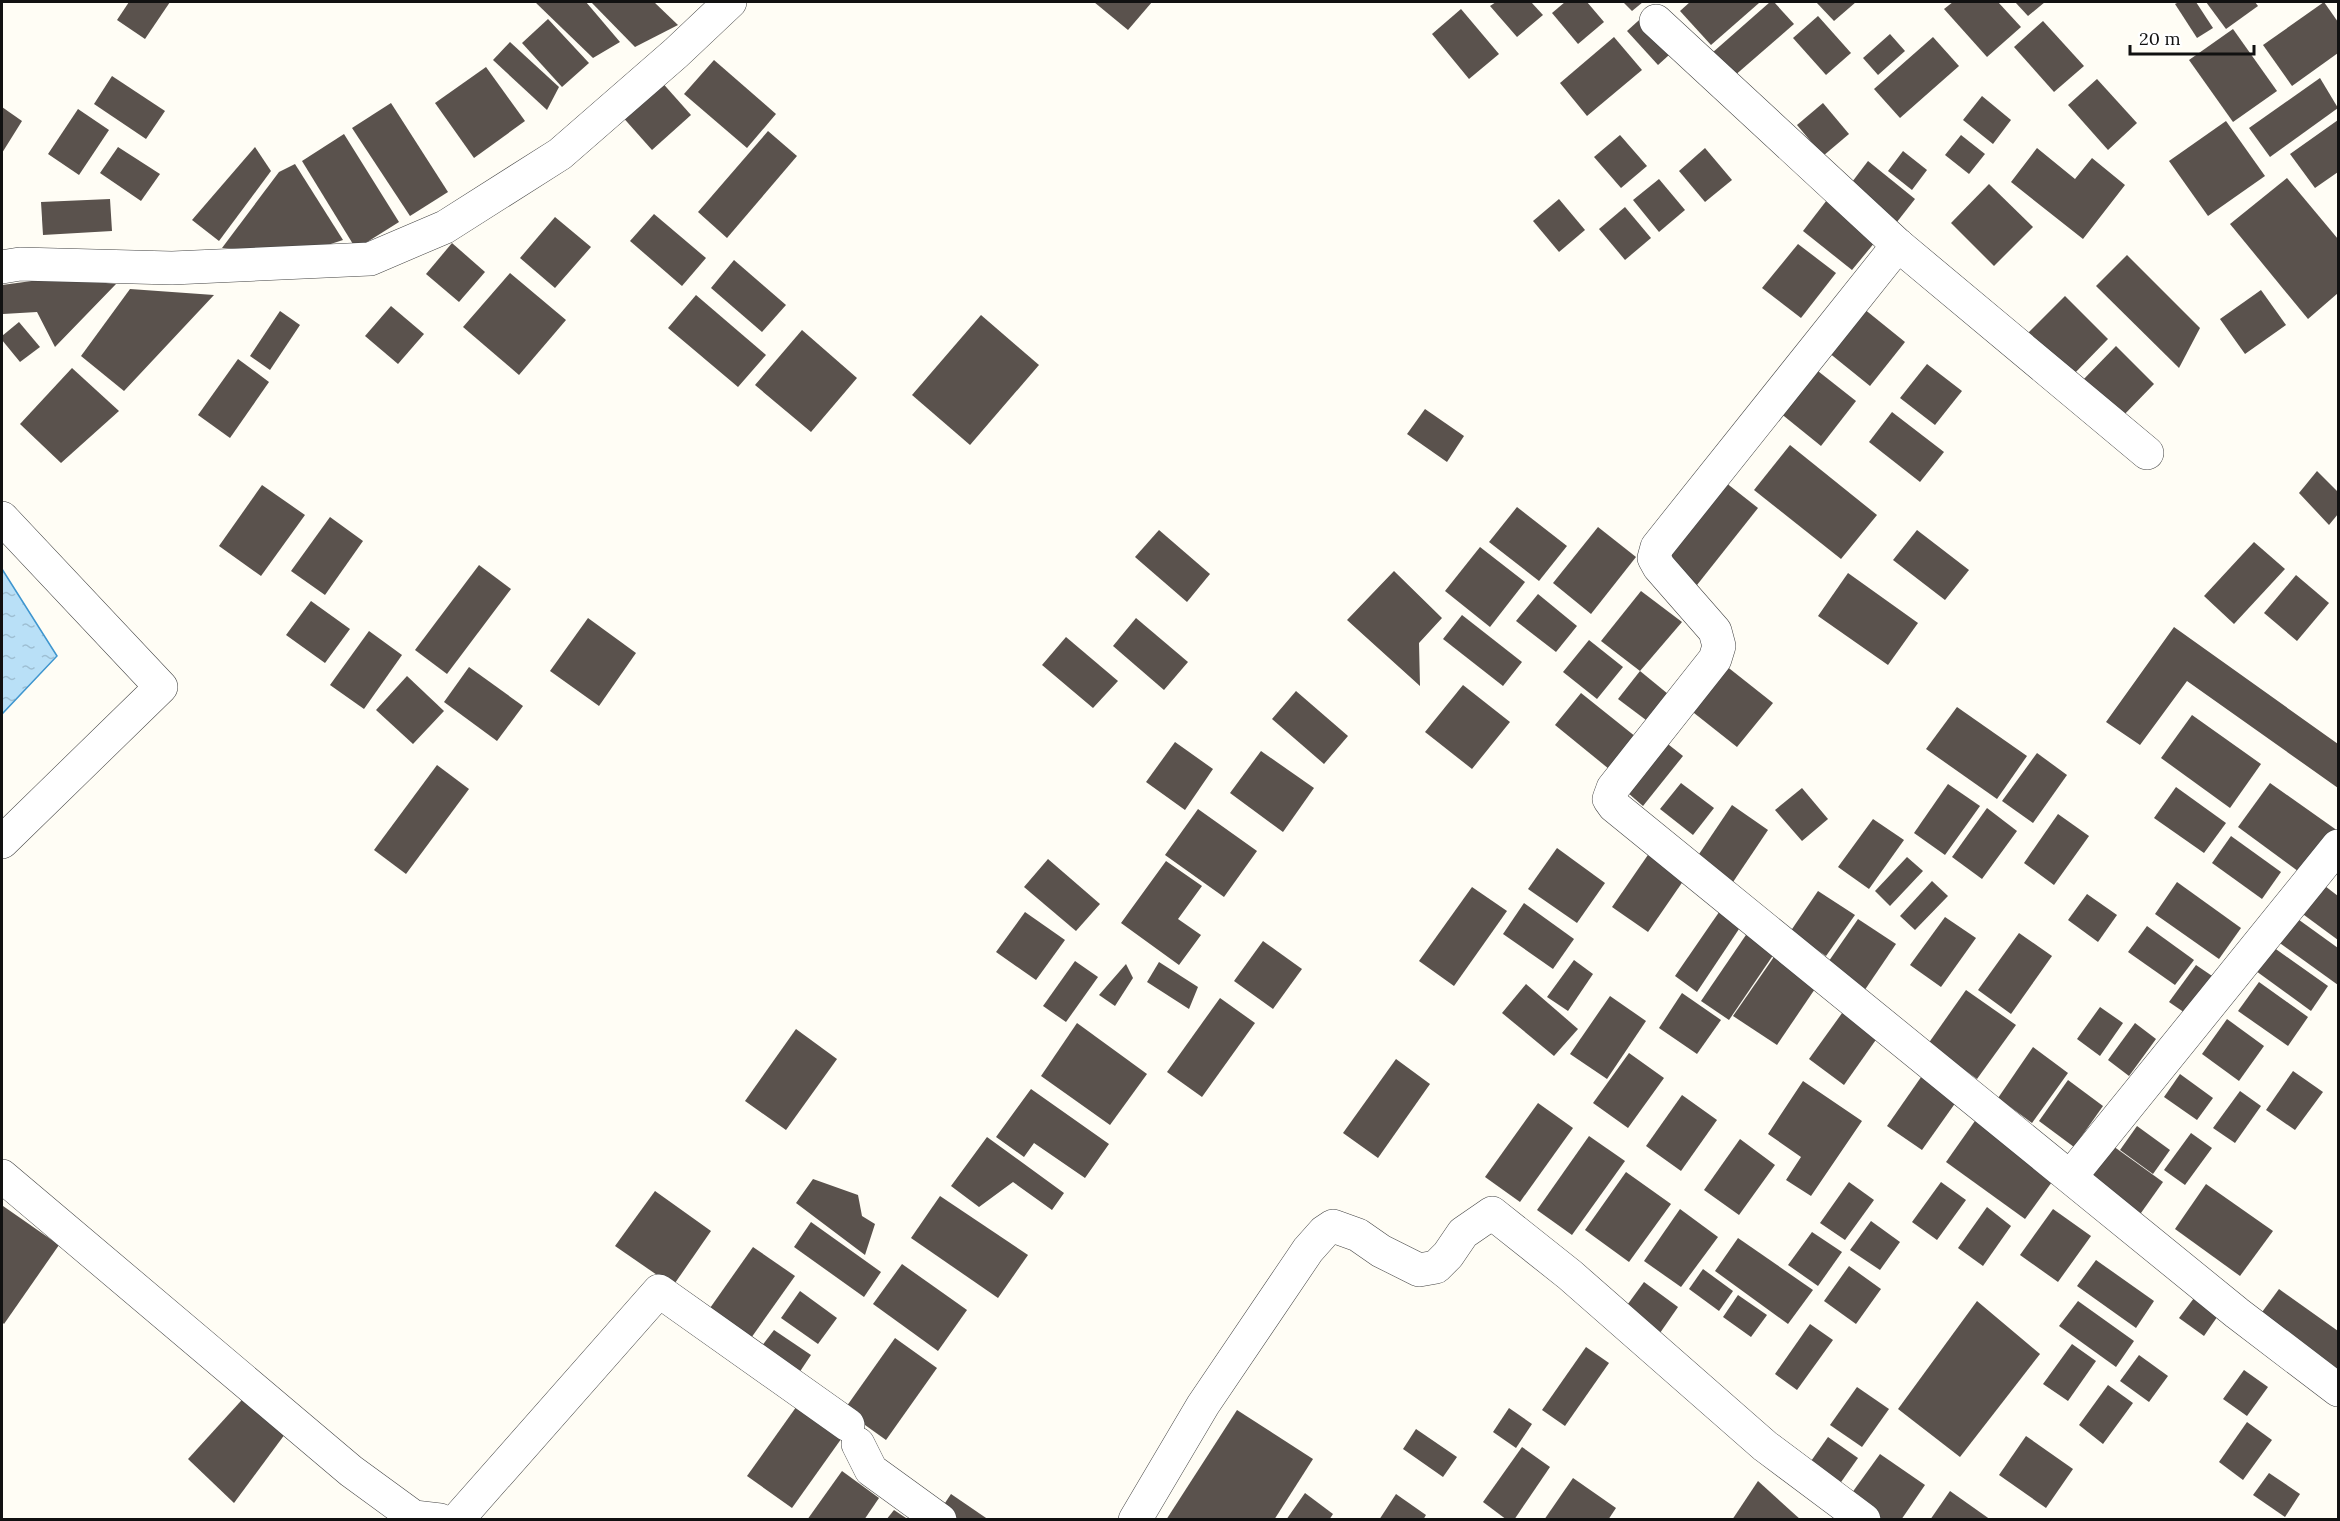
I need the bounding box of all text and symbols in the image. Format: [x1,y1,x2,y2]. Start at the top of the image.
scale bar [2130,18,2254,56]
text: 20 m [2139,27,2181,50]

